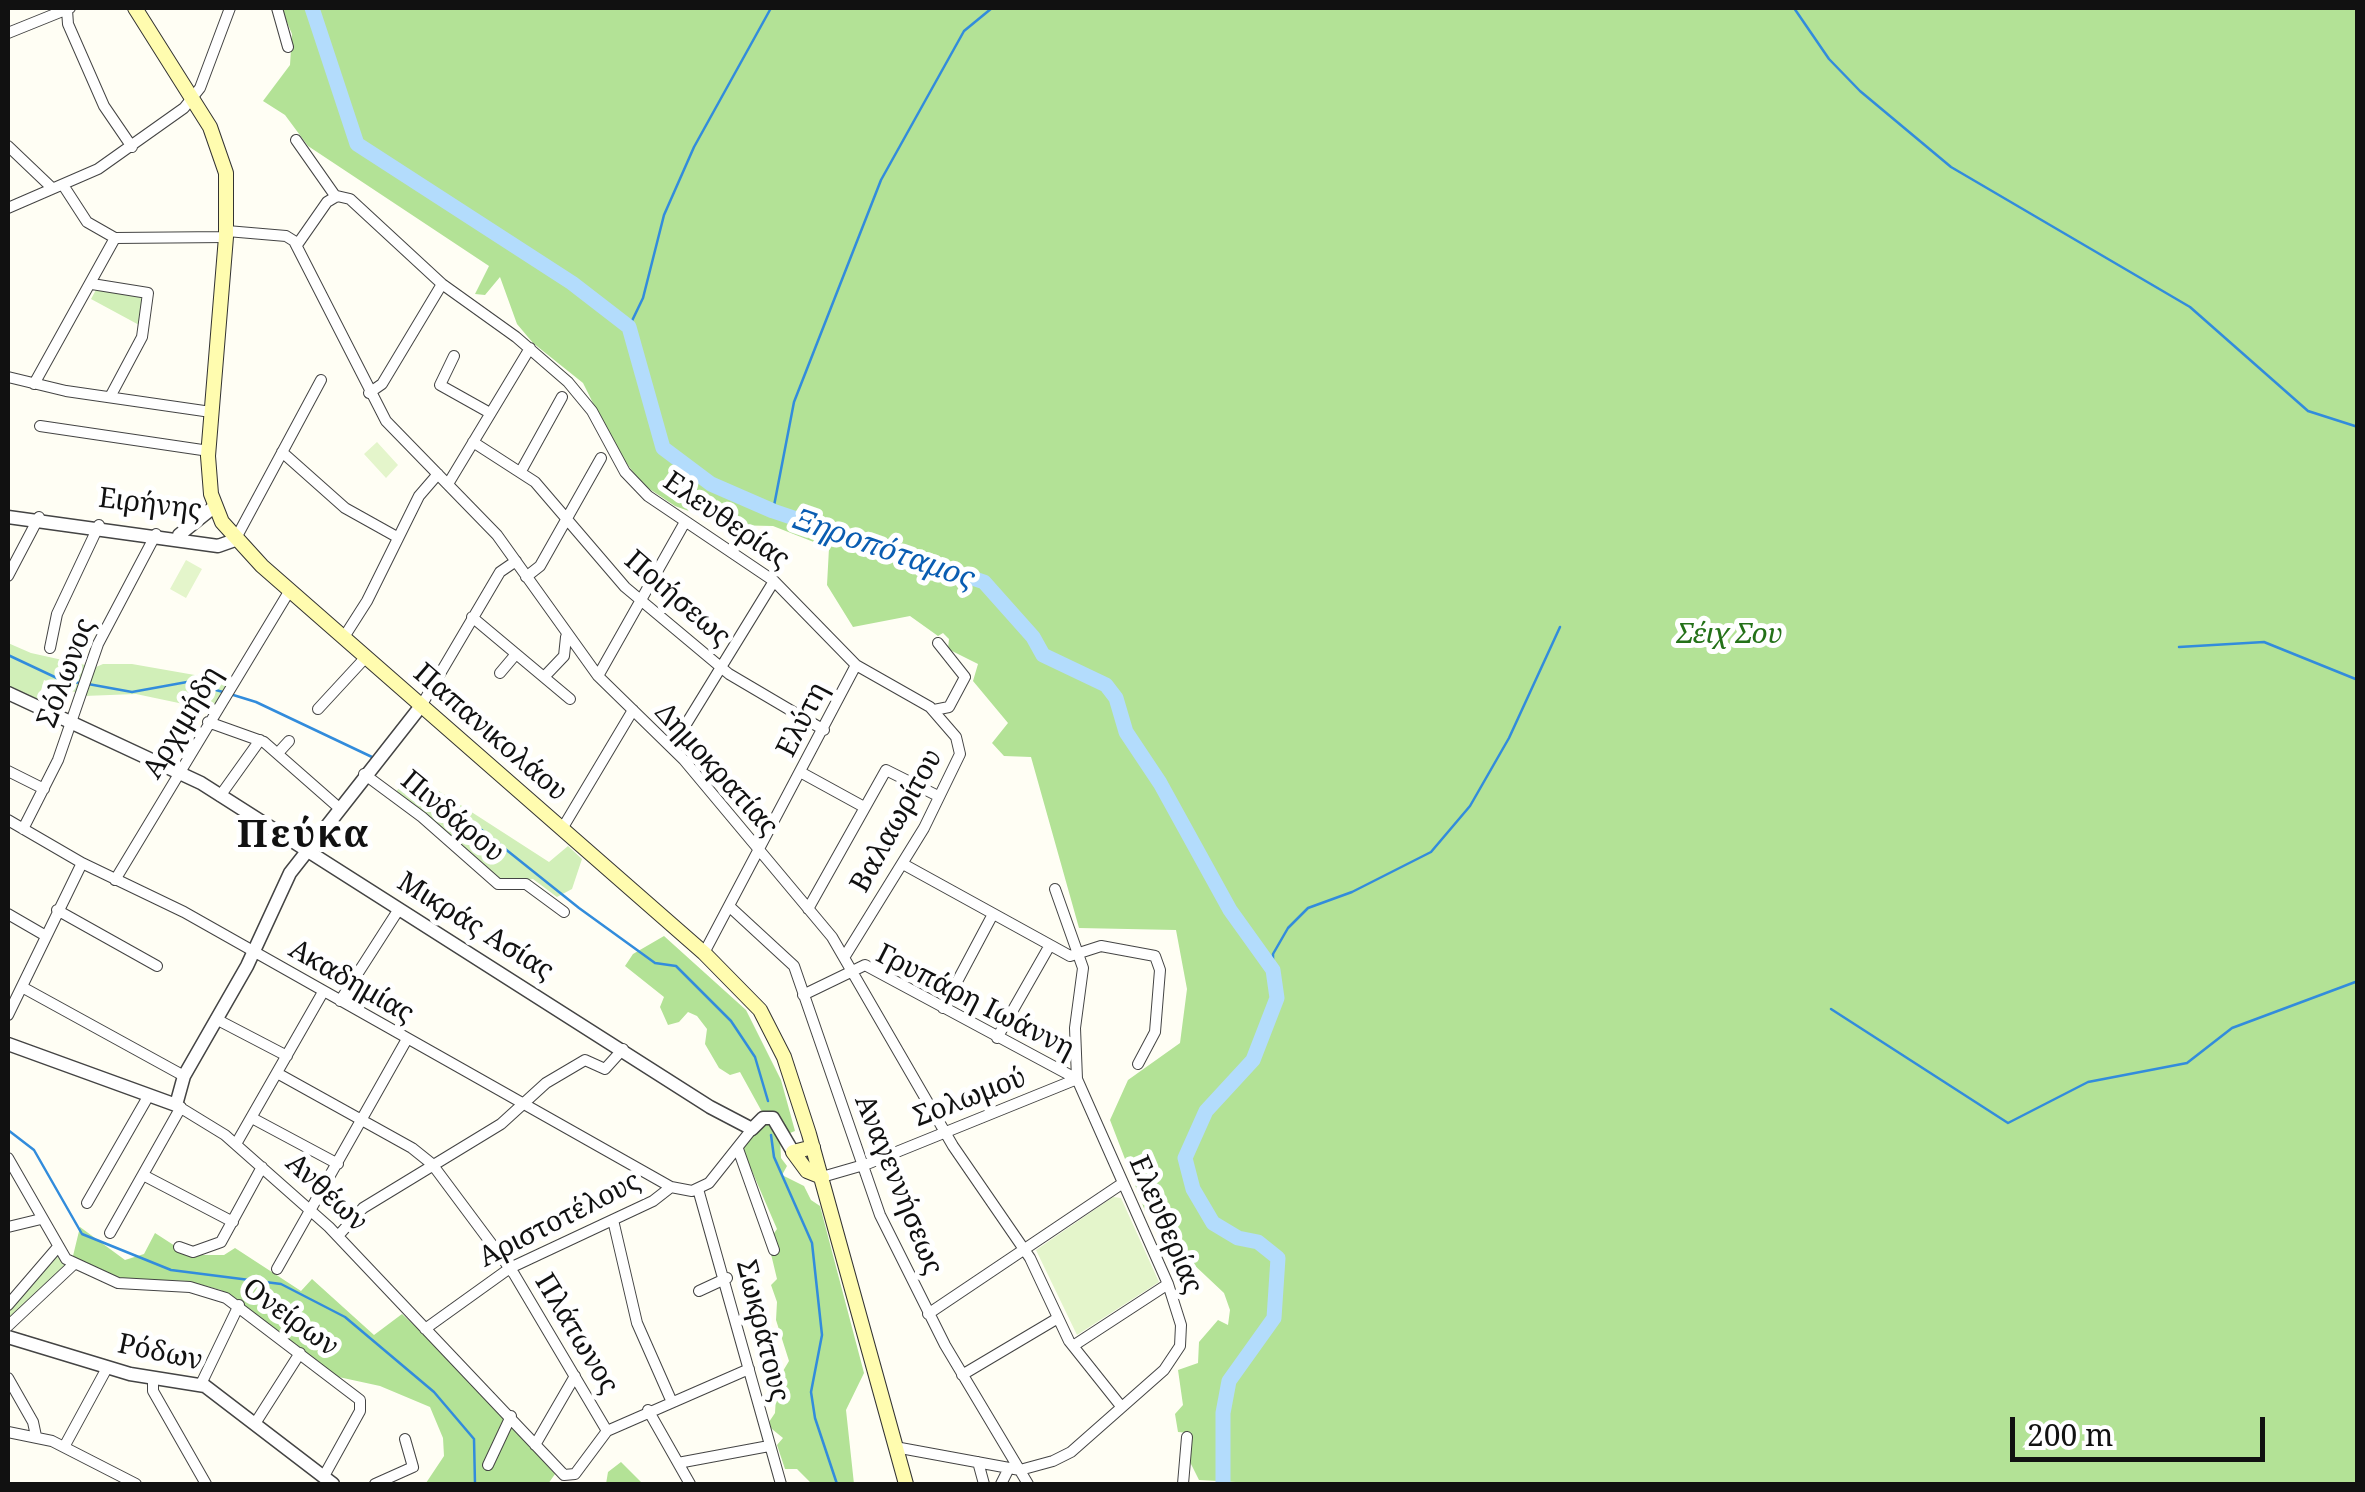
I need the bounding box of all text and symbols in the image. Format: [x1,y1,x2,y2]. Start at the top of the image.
street label: Ελευθερίας [657,465,795,577]
street label: Ειρήνης [97,482,203,528]
water label: Ξηροπόταμος [789,502,979,598]
street label: Ποιήσεως [617,544,737,654]
street label: Σόλωνος [31,614,103,732]
park label: Σέιχ Σου [1677,618,1783,652]
street label: Παπανικολάου [406,657,574,809]
street label: Αρχιμήδη [136,661,230,785]
street label: Ελύτη [770,677,836,763]
street label: Δημοκρατίας [648,697,784,843]
street label: Βαλαωρίτου [844,743,950,899]
street label: Πινδάρου [393,764,511,870]
district label: Πεύκα [237,813,371,859]
street label: Μικράς Ασίας [391,866,559,988]
street label: Ακαδημίας [283,933,419,1031]
street label: Γρυπάρη Ιωάννη [870,938,1080,1066]
street label: Σολωμού [909,1061,1031,1135]
street label: Αναγεννήσεως [847,1090,949,1280]
street label: Ανθέων [278,1147,374,1239]
street label: Ελευθερίας [1121,1151,1209,1299]
street label: Αριστοτέλους [474,1165,646,1275]
street label: Σωκράτους [728,1257,796,1405]
street label: Πλάτωνος [527,1268,625,1400]
street label: Ονείρων [236,1272,344,1364]
street label: Ρόδων [115,1328,205,1378]
scale bar [2015,1397,2270,1459]
text: 200 m [2027,1414,2113,1455]

